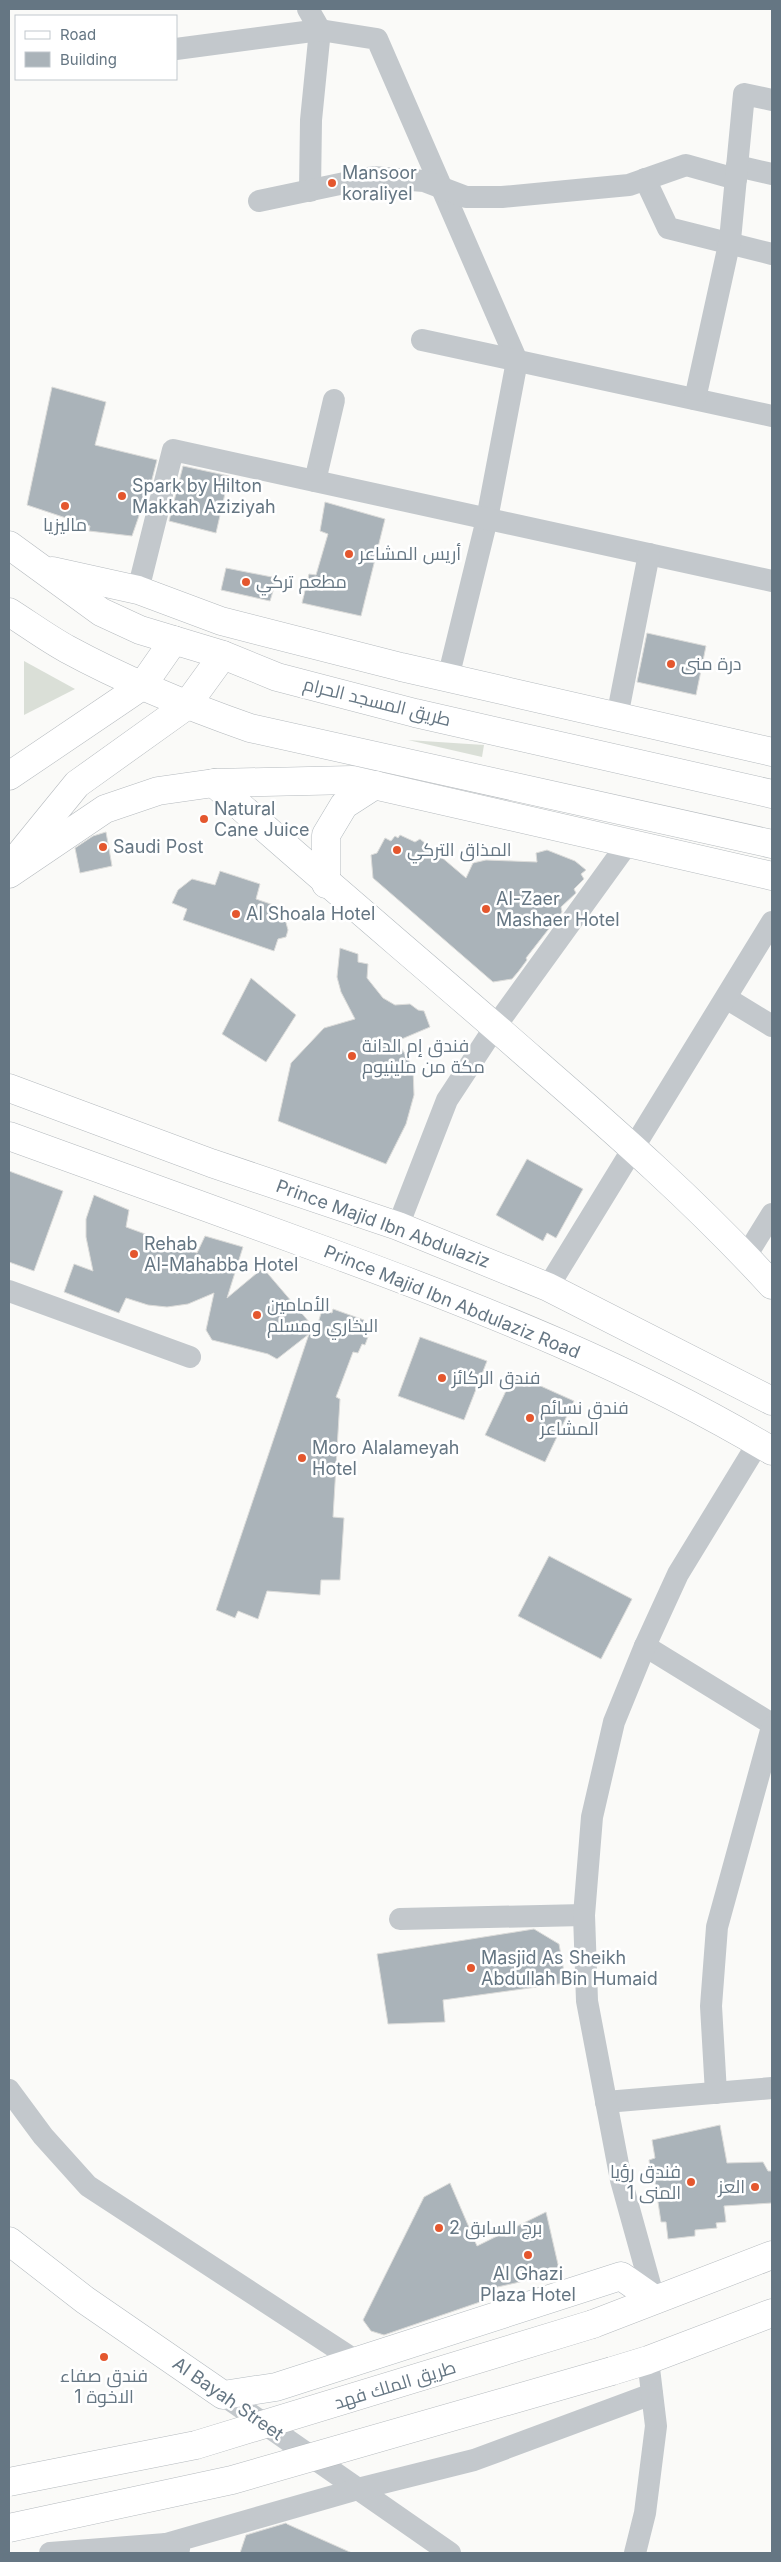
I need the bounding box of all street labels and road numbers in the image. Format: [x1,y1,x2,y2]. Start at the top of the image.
street label: طريق المسجد الحرام [301,673,453,732]
street label: Prince Majid Ibn Abdulaziz [273,1175,493,1272]
street label: Prince Majid Ibn Abdulaziz Road [321,1240,583,1363]
street label: Al Bayah Street [169,2353,288,2445]
street label: طريق الملك فهد [332,2356,459,2415]

